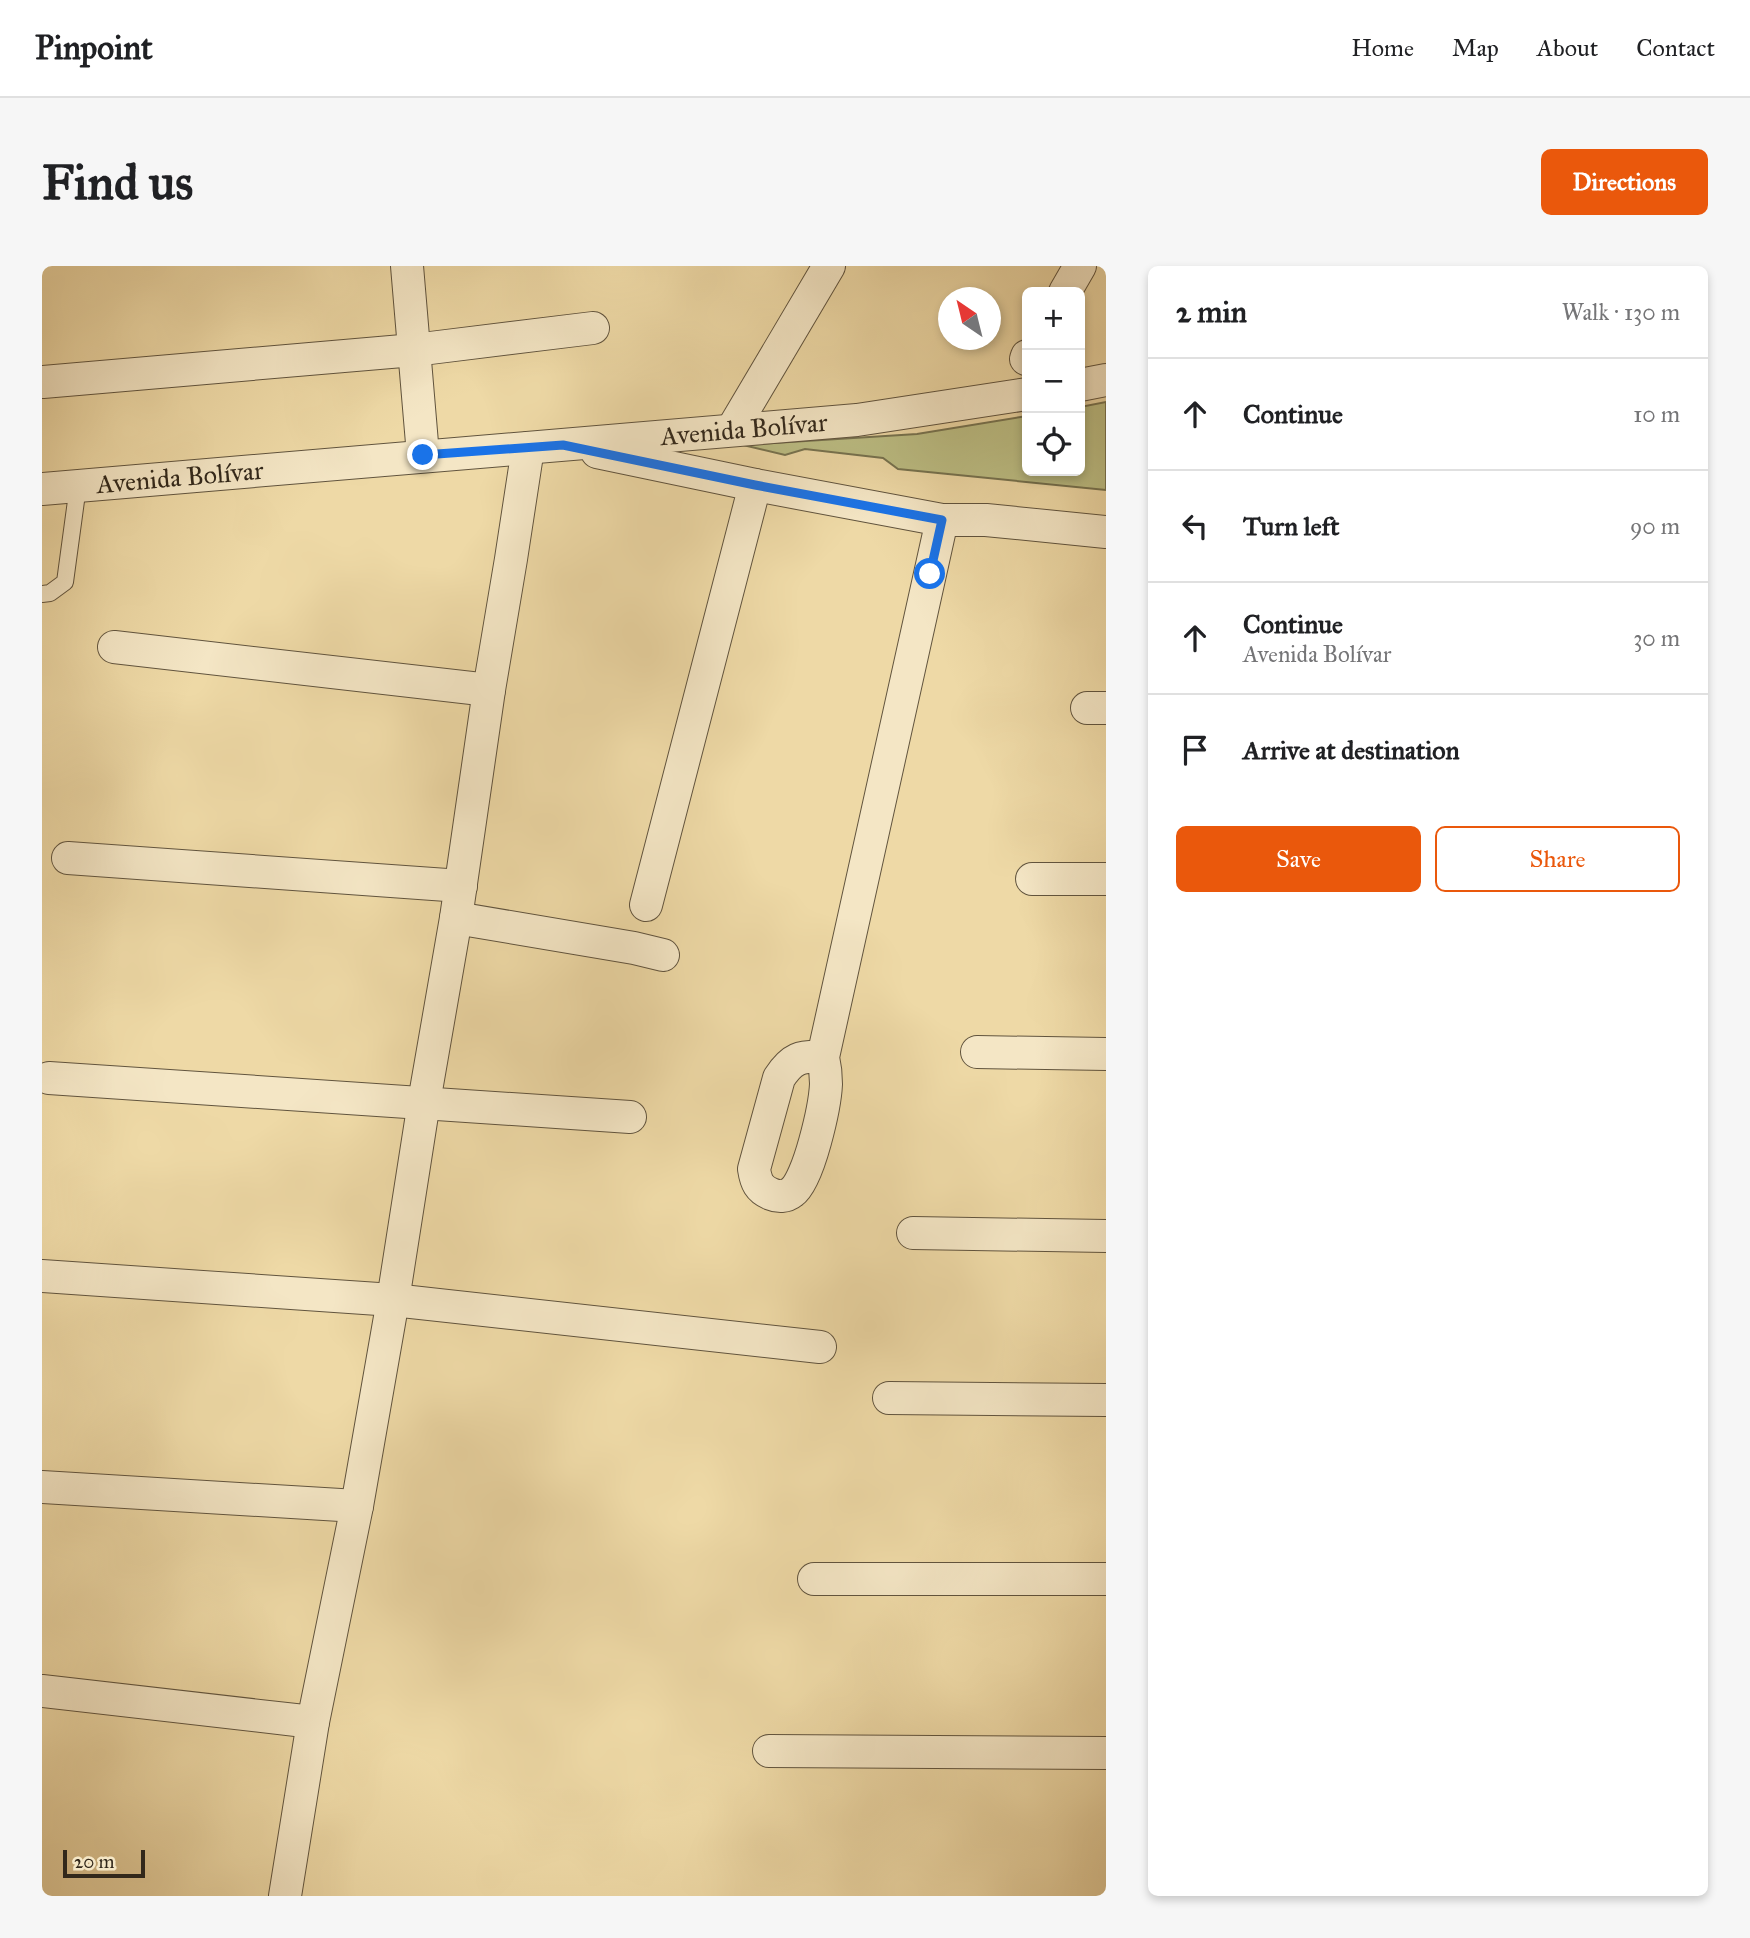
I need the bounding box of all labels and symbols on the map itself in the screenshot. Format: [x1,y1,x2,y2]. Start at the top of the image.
north arrow [938,287,1001,350]
street label: Avenida Bolívar [658,406,829,452]
route end [407,439,438,470]
street label: Avenida Bolívar [94,454,265,500]
route start [914,558,945,589]
scale bar [63,1847,145,1879]

